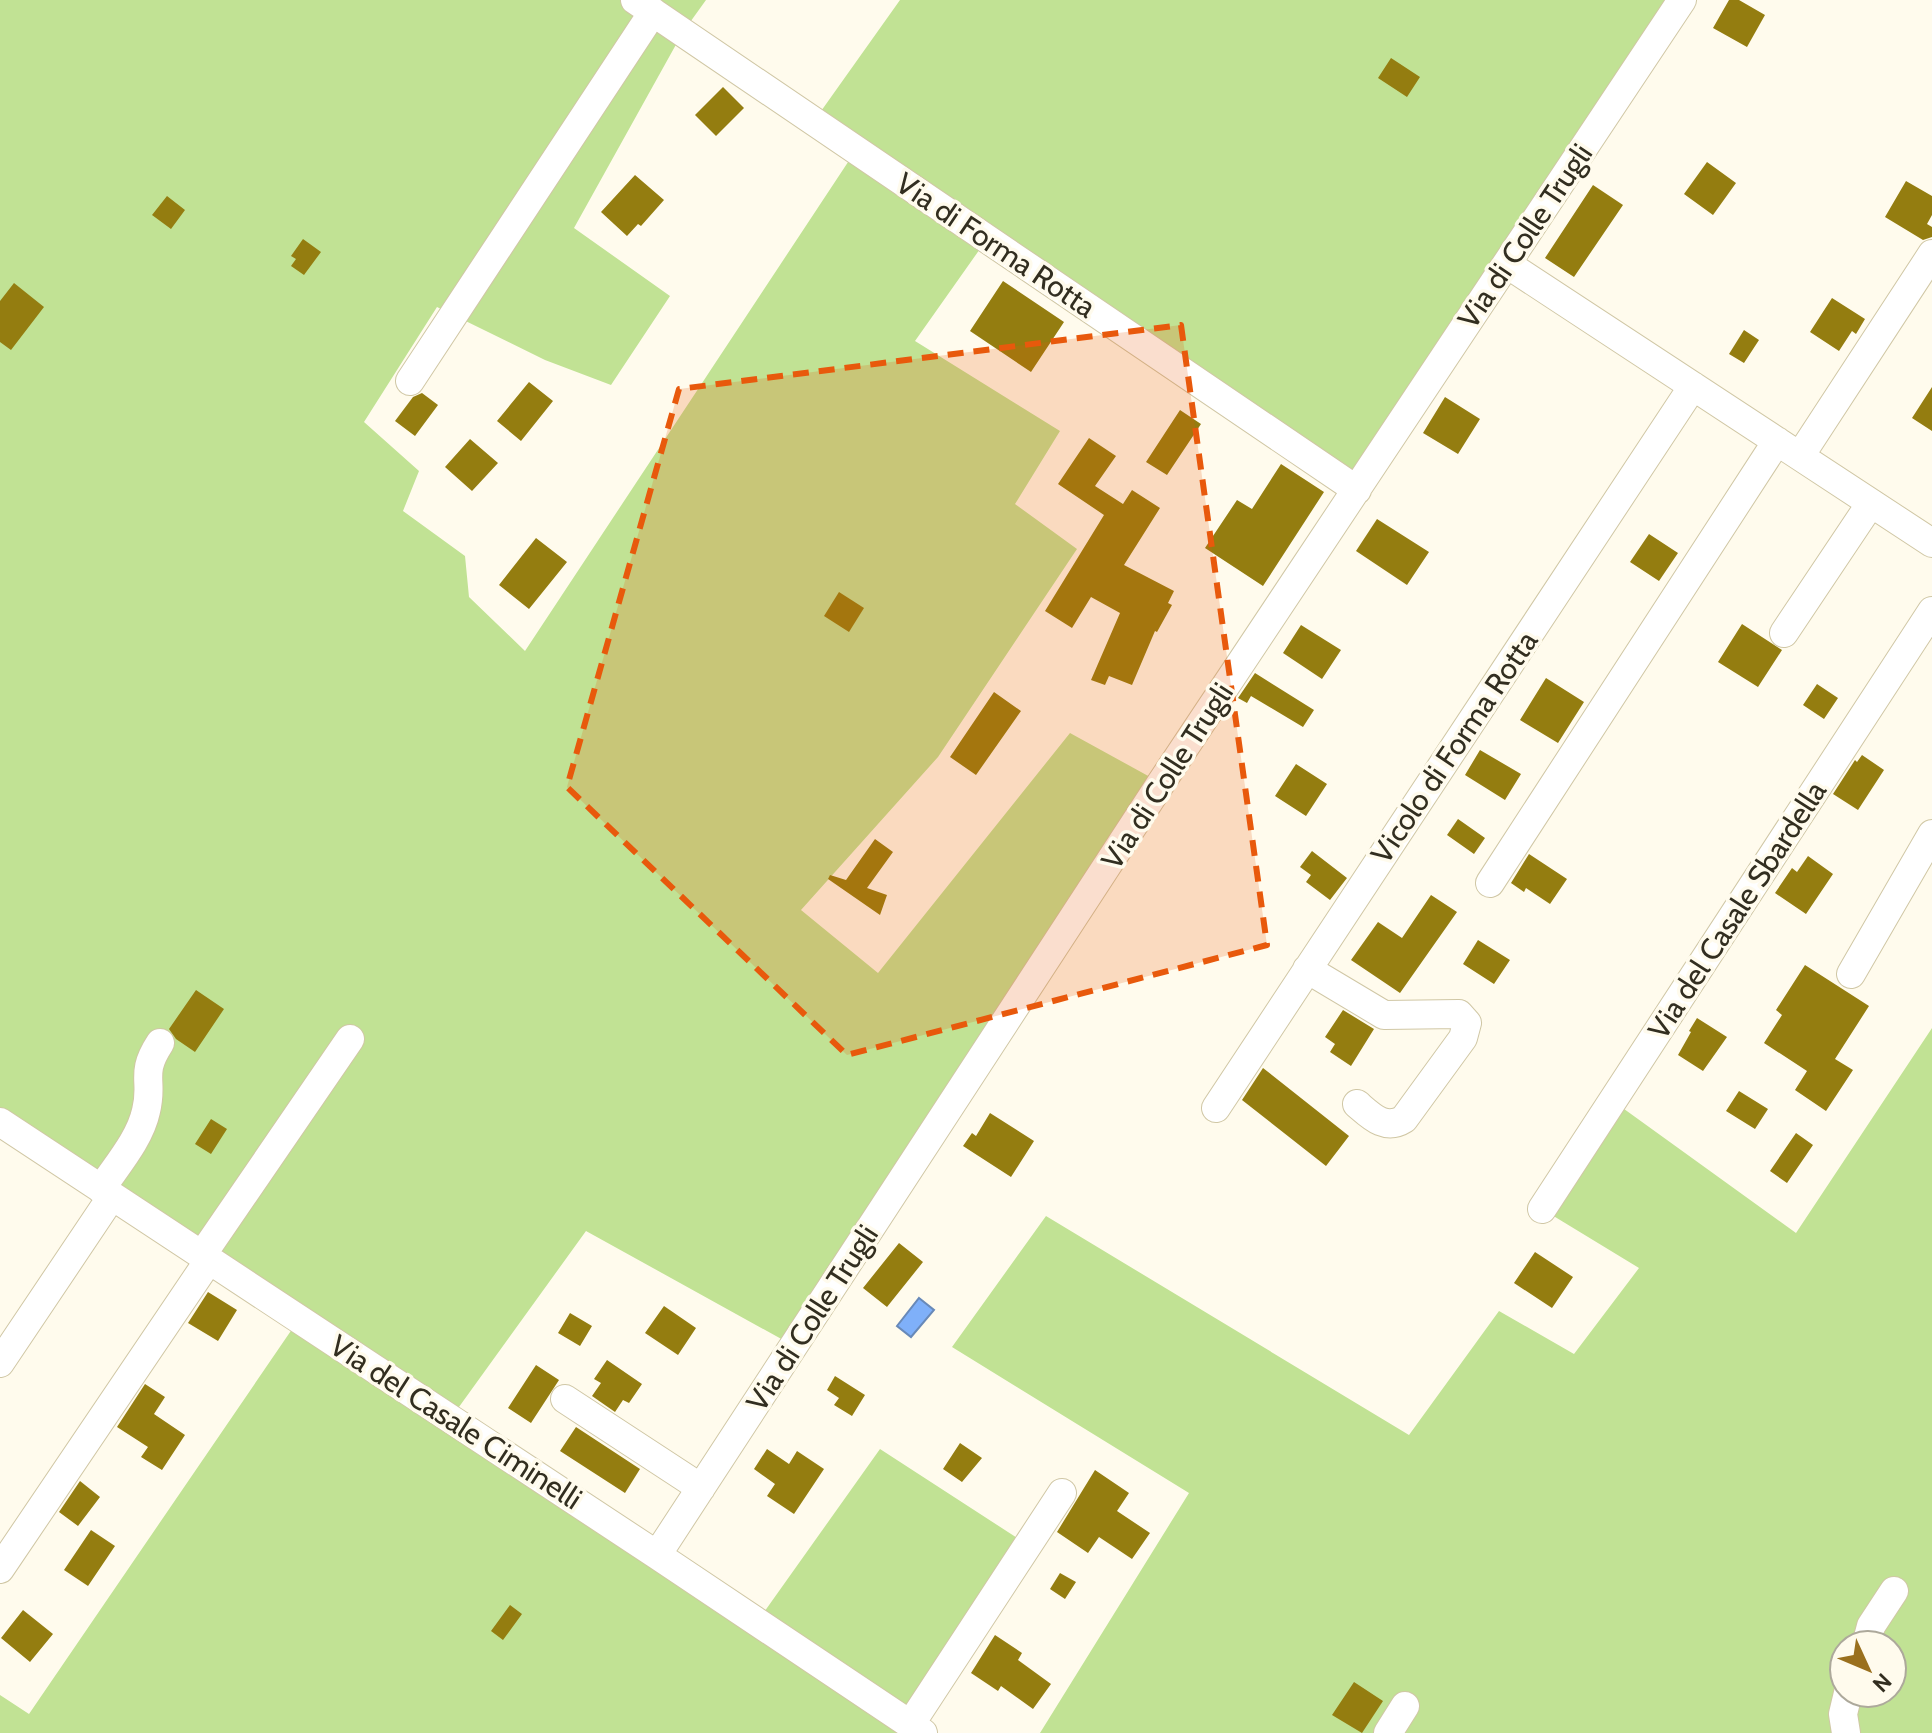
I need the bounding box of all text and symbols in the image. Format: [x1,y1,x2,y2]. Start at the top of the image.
street label: Via di Colle Trugli [1450,137,1600,335]
street label: Via di Forma Rotta [889,164,1103,326]
street label: Vicolo di Forma Rotta [1363,623,1546,870]
street label: Via di Colle Trugli [1093,676,1241,876]
street label: Via del Casale Sbardella [1640,774,1834,1046]
street label: Via di Colle Trugli [738,1218,886,1418]
street label: Via del Casale Ciminelli [323,1327,589,1517]
north arrow [1828,1629,1908,1709]
text: N [1867,1668,1897,1698]

